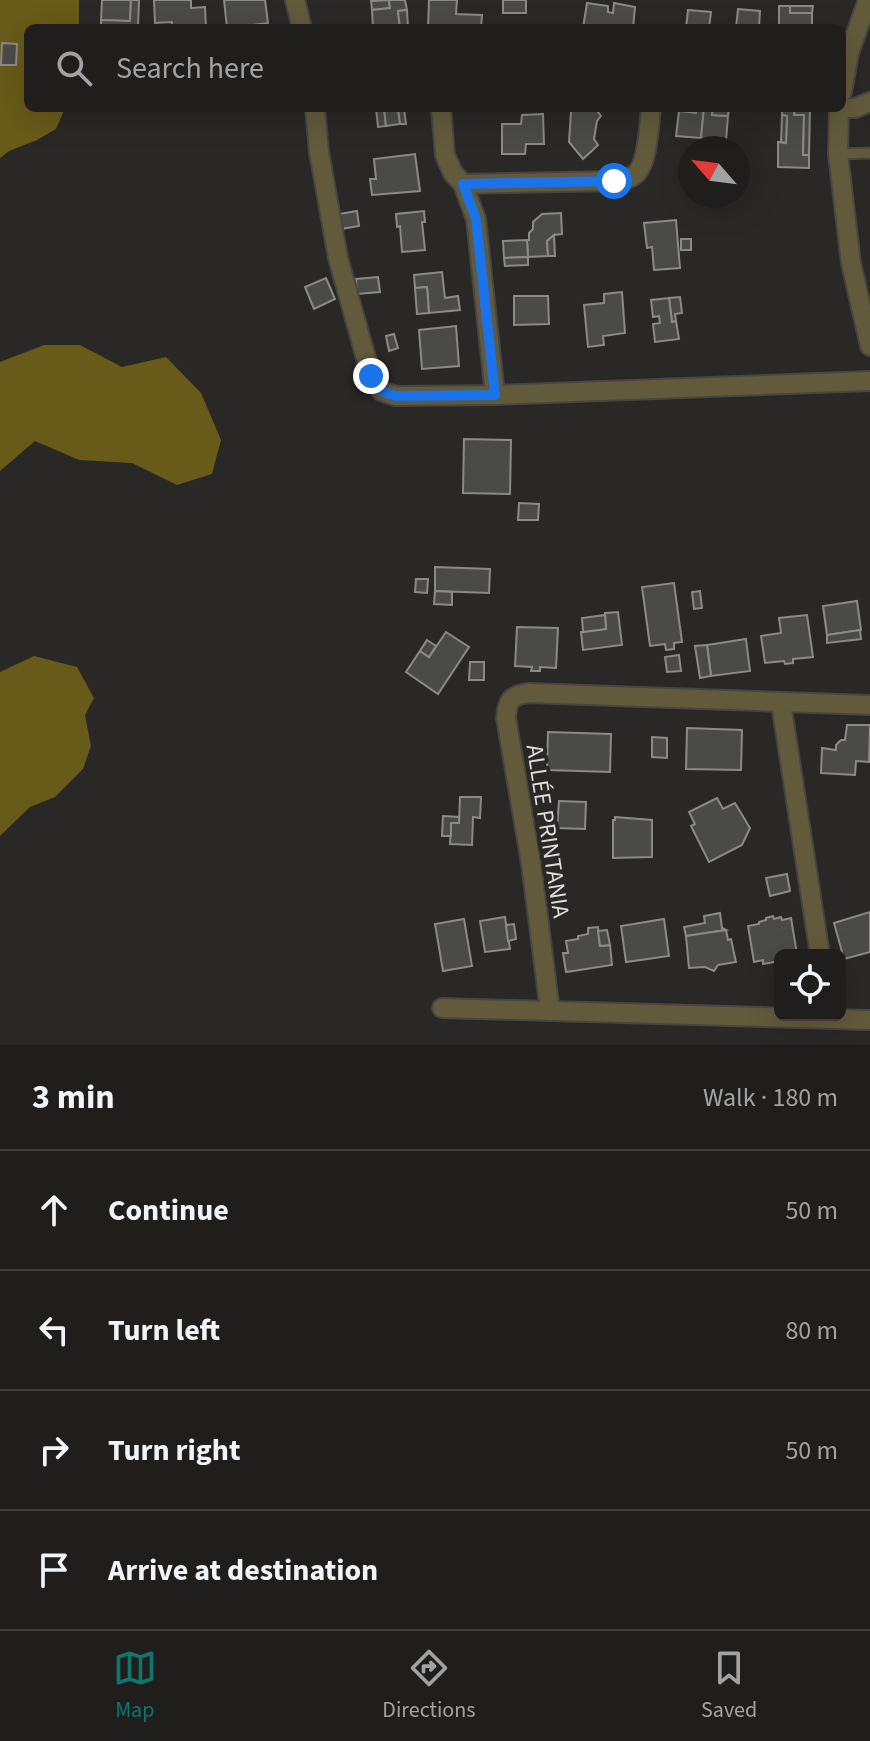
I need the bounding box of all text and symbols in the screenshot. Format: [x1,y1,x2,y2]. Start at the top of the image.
search box [24,24,846,112]
icon: search [52,46,96,90]
text: Search here [116,47,264,90]
north arrow [678,136,750,208]
route start [596,163,632,199]
route end [353,358,389,394]
street label: ALLÉE PRINTANIA [517,742,579,920]
map controls [774,949,846,1021]
button: locate [774,949,846,1021]
text: 3 min [32,1073,115,1122]
text: Walk · 180 m [703,1079,838,1116]
icon: ahead [32,1188,76,1232]
text: Continue [108,1189,229,1232]
text: 50 m [785,1192,838,1229]
icon: left [32,1308,76,1352]
text: Turn left [108,1309,220,1352]
text: 80 m [785,1312,838,1349]
icon: right [32,1428,76,1472]
text: Turn right [108,1429,240,1472]
text: 50 m [785,1432,838,1469]
icon: arrive [32,1548,76,1592]
text: Arrive at destination [108,1549,378,1592]
tab: Map [113,1646,157,1726]
tab: Directions [382,1646,475,1726]
tab: Saved [701,1646,757,1726]

